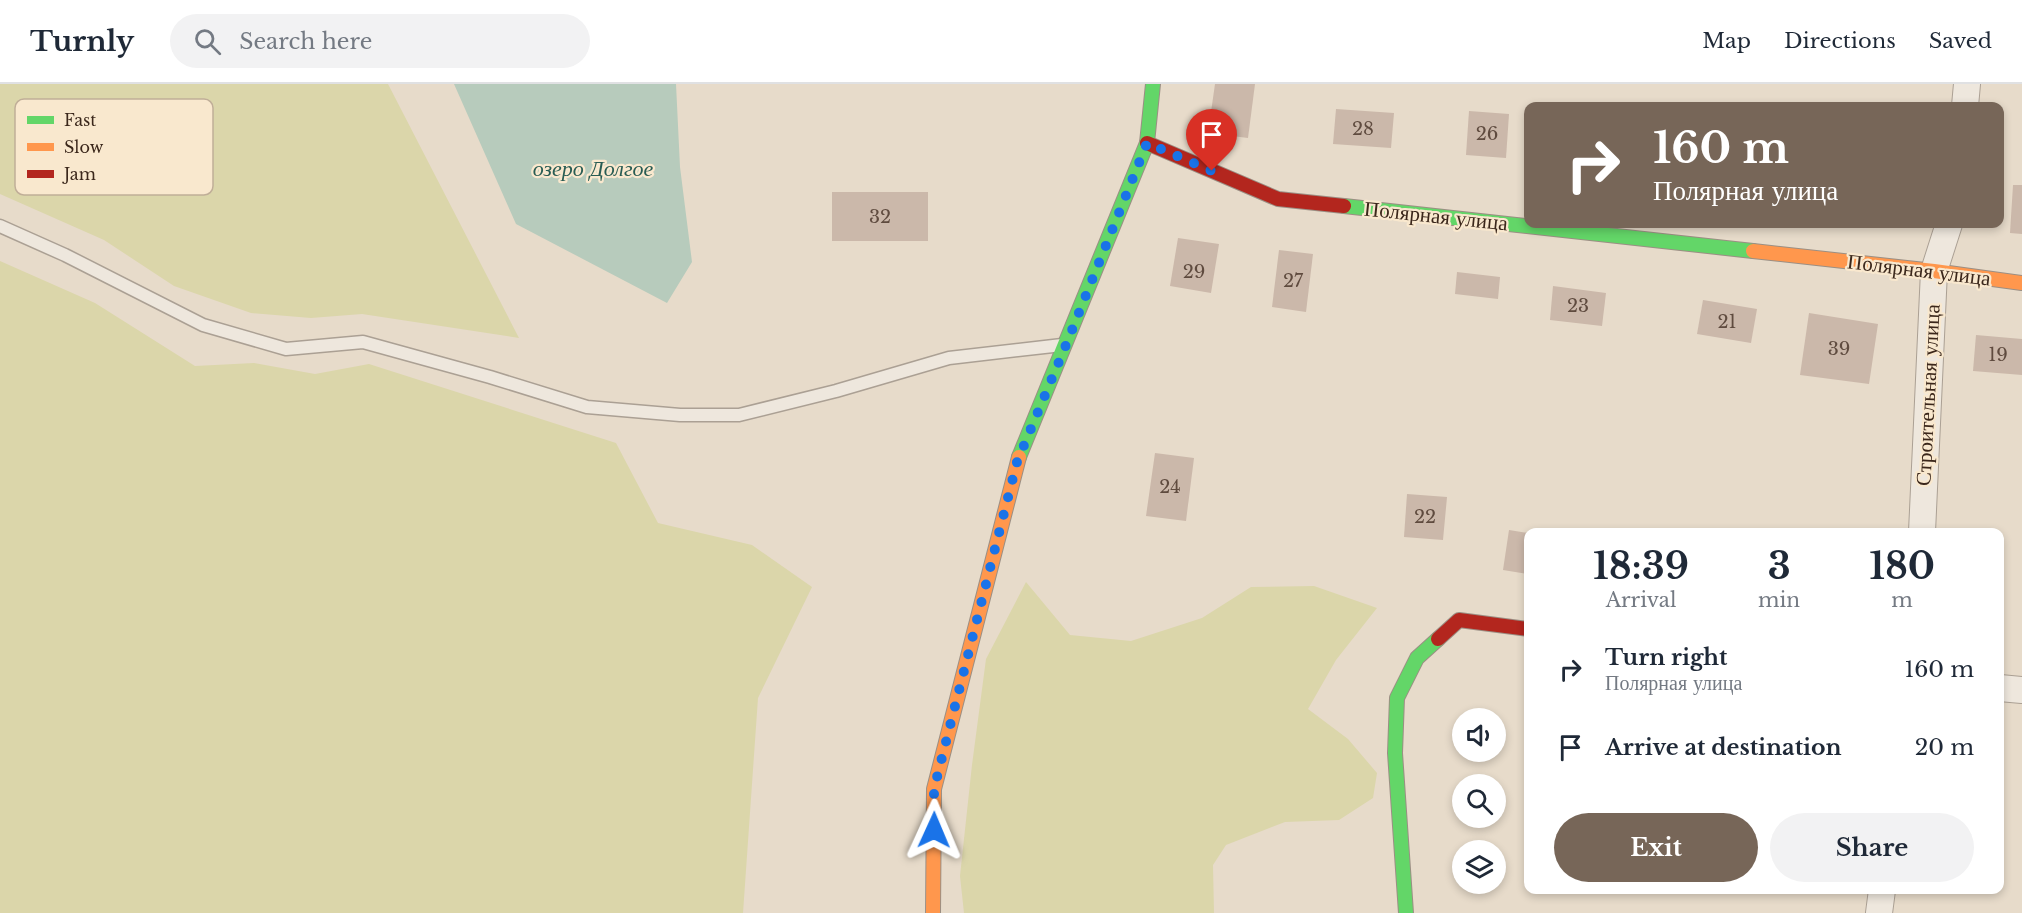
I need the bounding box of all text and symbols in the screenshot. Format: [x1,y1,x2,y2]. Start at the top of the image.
search box [170,14,590,68]
text: Turnly [30,24,134,59]
icon: search [191,25,224,58]
text: Search here [239,28,372,55]
text: Map [1702,28,1751,54]
text: Directions [1784,28,1896,54]
text: Saved [1929,28,1992,54]
legend [15,99,213,195]
pin [1186,109,1237,171]
text: Fast [64,110,96,130]
icon: arrive [1195,118,1228,151]
house number: 28 [1352,118,1374,140]
text: 160 m [1653,122,1789,174]
house number: 26 [1476,123,1498,145]
icon: right [1554,126,1632,204]
text: Slow [64,137,104,157]
water label: озеро Долгое [533,155,653,182]
text: Jam [62,164,96,184]
text: Полярная улица [1653,174,1838,207]
street label: Полярная улица [1363,196,1510,237]
house number: 32 [869,206,891,228]
street label: Полярная улица [1846,248,1993,292]
house number: 29 [1183,261,1205,283]
house number: 27 [1283,270,1304,292]
house number: 23 [1567,295,1589,317]
street label: Строительная улица [1910,303,1946,487]
house number: 21 [1717,311,1737,333]
house number: 39 [1828,338,1850,360]
house number: 19 [1988,344,2008,366]
house number: 24 [1159,476,1181,498]
house number: 22 [1414,506,1436,528]
text: 18:39 [1593,544,1689,589]
text: 3 [1768,544,1791,589]
text: 180 [1869,544,1935,589]
text: Arrival [1606,588,1676,612]
text: min [1758,588,1800,612]
text: m [1891,588,1913,612]
text: Turn right [1605,644,1727,671]
icon: right [1554,653,1587,686]
text: 160 m [1904,656,1974,683]
text: Полярная улица [1605,671,1742,695]
map controls [1452,708,1506,894]
button: sound [1452,708,1506,762]
icon: arrive [1554,731,1587,764]
text: Arrive at destination [1605,734,1842,761]
text: 20 m [1915,734,1974,761]
button: search [1452,774,1506,828]
position arrow [902,798,966,862]
button: Exit [1554,813,1758,882]
button: Share [1770,813,1974,882]
button: layers [1452,840,1506,894]

